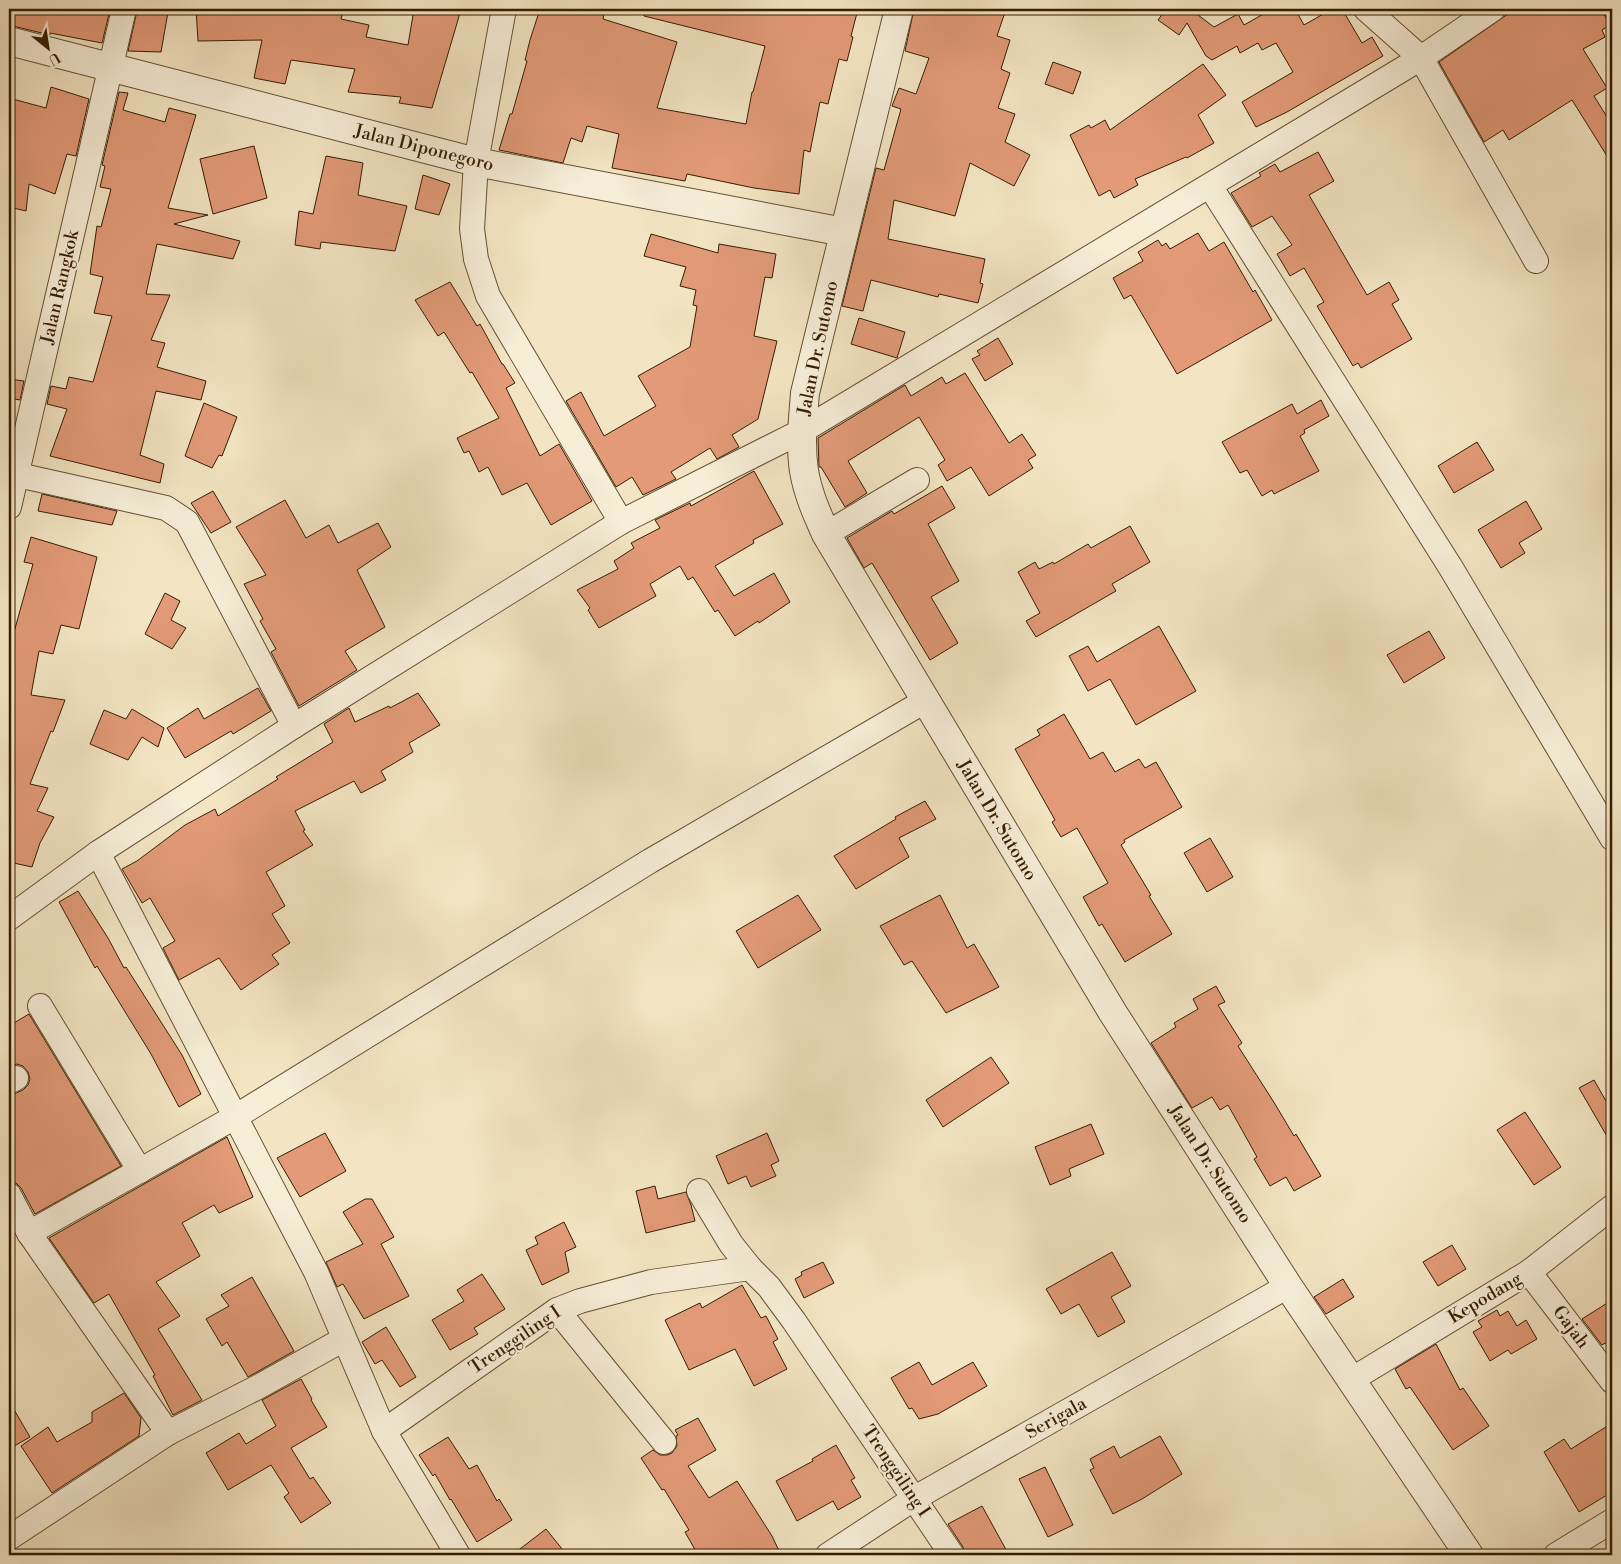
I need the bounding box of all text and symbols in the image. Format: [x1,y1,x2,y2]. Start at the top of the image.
north arrow [22,22,72,72]
text: U [45,48,63,69]
street label: Jalan Diponegoro [351,119,496,176]
street label: Jalan Rangkok [35,226,85,347]
street label: Jalan Dr. Sutomo [792,279,844,418]
street label: Jalan Dr. Sutomo [951,754,1042,885]
street label: Jalan Dr. Sutomo [1162,1099,1257,1228]
street label: Kepodang [1444,1267,1527,1329]
street label: Trenggiling I [465,1301,565,1379]
street label: Gajah [1547,1301,1595,1353]
street label: Serigala [1021,1391,1091,1444]
street label: Trenggiling I [857,1421,935,1521]

